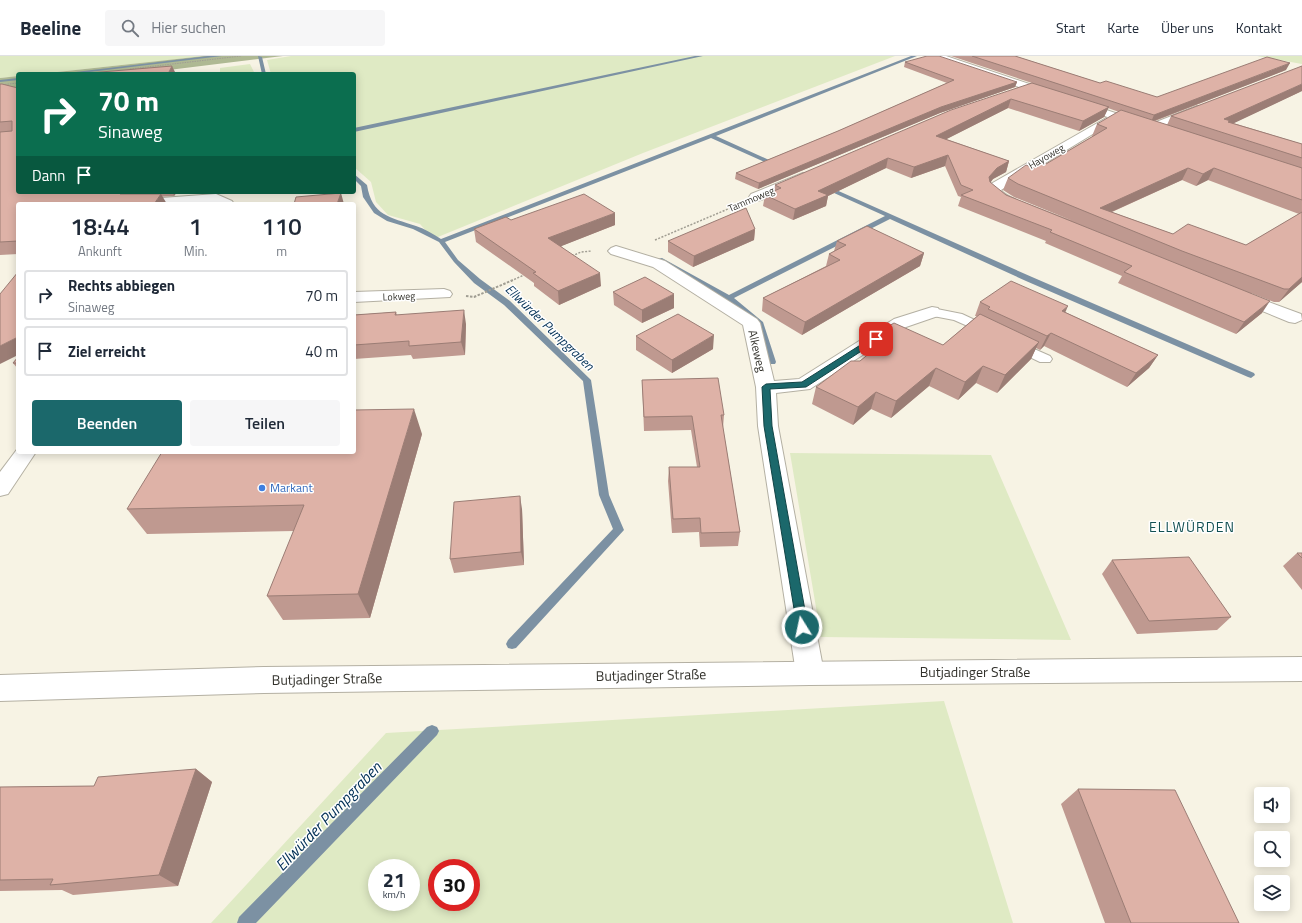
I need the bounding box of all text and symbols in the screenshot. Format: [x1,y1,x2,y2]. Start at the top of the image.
search box [105,10,385,46]
text: Beeline [20,13,81,42]
text: Hier suchen [151,16,226,39]
icon: search [119,17,141,39]
text: Start [1056,17,1085,38]
text: Karte [1107,17,1139,38]
text: Über uns [1161,17,1214,38]
text: Kontakt [1236,17,1282,38]
text: 70 m [98,79,159,122]
icon: right [32,88,84,140]
text: Sinaweg [98,118,162,145]
street label: Hayoweg [1025,140,1067,173]
text: Dann [32,164,65,187]
icon: arrive [73,164,95,186]
street label: Tammoweg [726,183,777,216]
text: 18:44 [70,208,130,244]
text: 1 [189,208,202,244]
text: 110 [261,208,302,244]
text: Ankunft [78,241,122,261]
text: Min. [184,241,207,261]
text: m [276,241,287,261]
text: Rechts abbiegen [68,274,175,297]
water label: Ellwürder Pumpgraben [501,279,599,375]
icon: right [34,284,56,306]
text: 70 m [305,284,338,307]
street label: Lokweg [382,288,416,305]
text: Sinaweg [68,297,114,317]
pin [859,322,893,356]
street label: Alkeweg [743,328,772,374]
icon: arrive [865,328,887,350]
icon: arrive [34,340,56,362]
text: Ziel erreicht [68,340,146,363]
text: 40 m [305,340,338,363]
button: Beenden [32,400,182,446]
button: Teilen [190,400,340,446]
place label: Markant [270,478,313,497]
marker: Markant [257,483,267,493]
district label: ELLWÜRDEN [1149,516,1235,537]
position arrow [781,606,823,648]
street label: Butjadinger Straße [920,661,1030,682]
street label: Butjadinger Straße [596,663,706,686]
street label: Butjadinger Straße [272,667,382,690]
water label: Ellwürder Pumpgraben [269,755,387,876]
map controls [1254,787,1290,911]
button: sound [1254,787,1290,823]
button: search [1254,831,1290,867]
speed limit sign: 30 [428,859,480,911]
text: 21 [383,864,405,895]
button: layers [1254,875,1290,911]
text: km/h [383,887,405,902]

